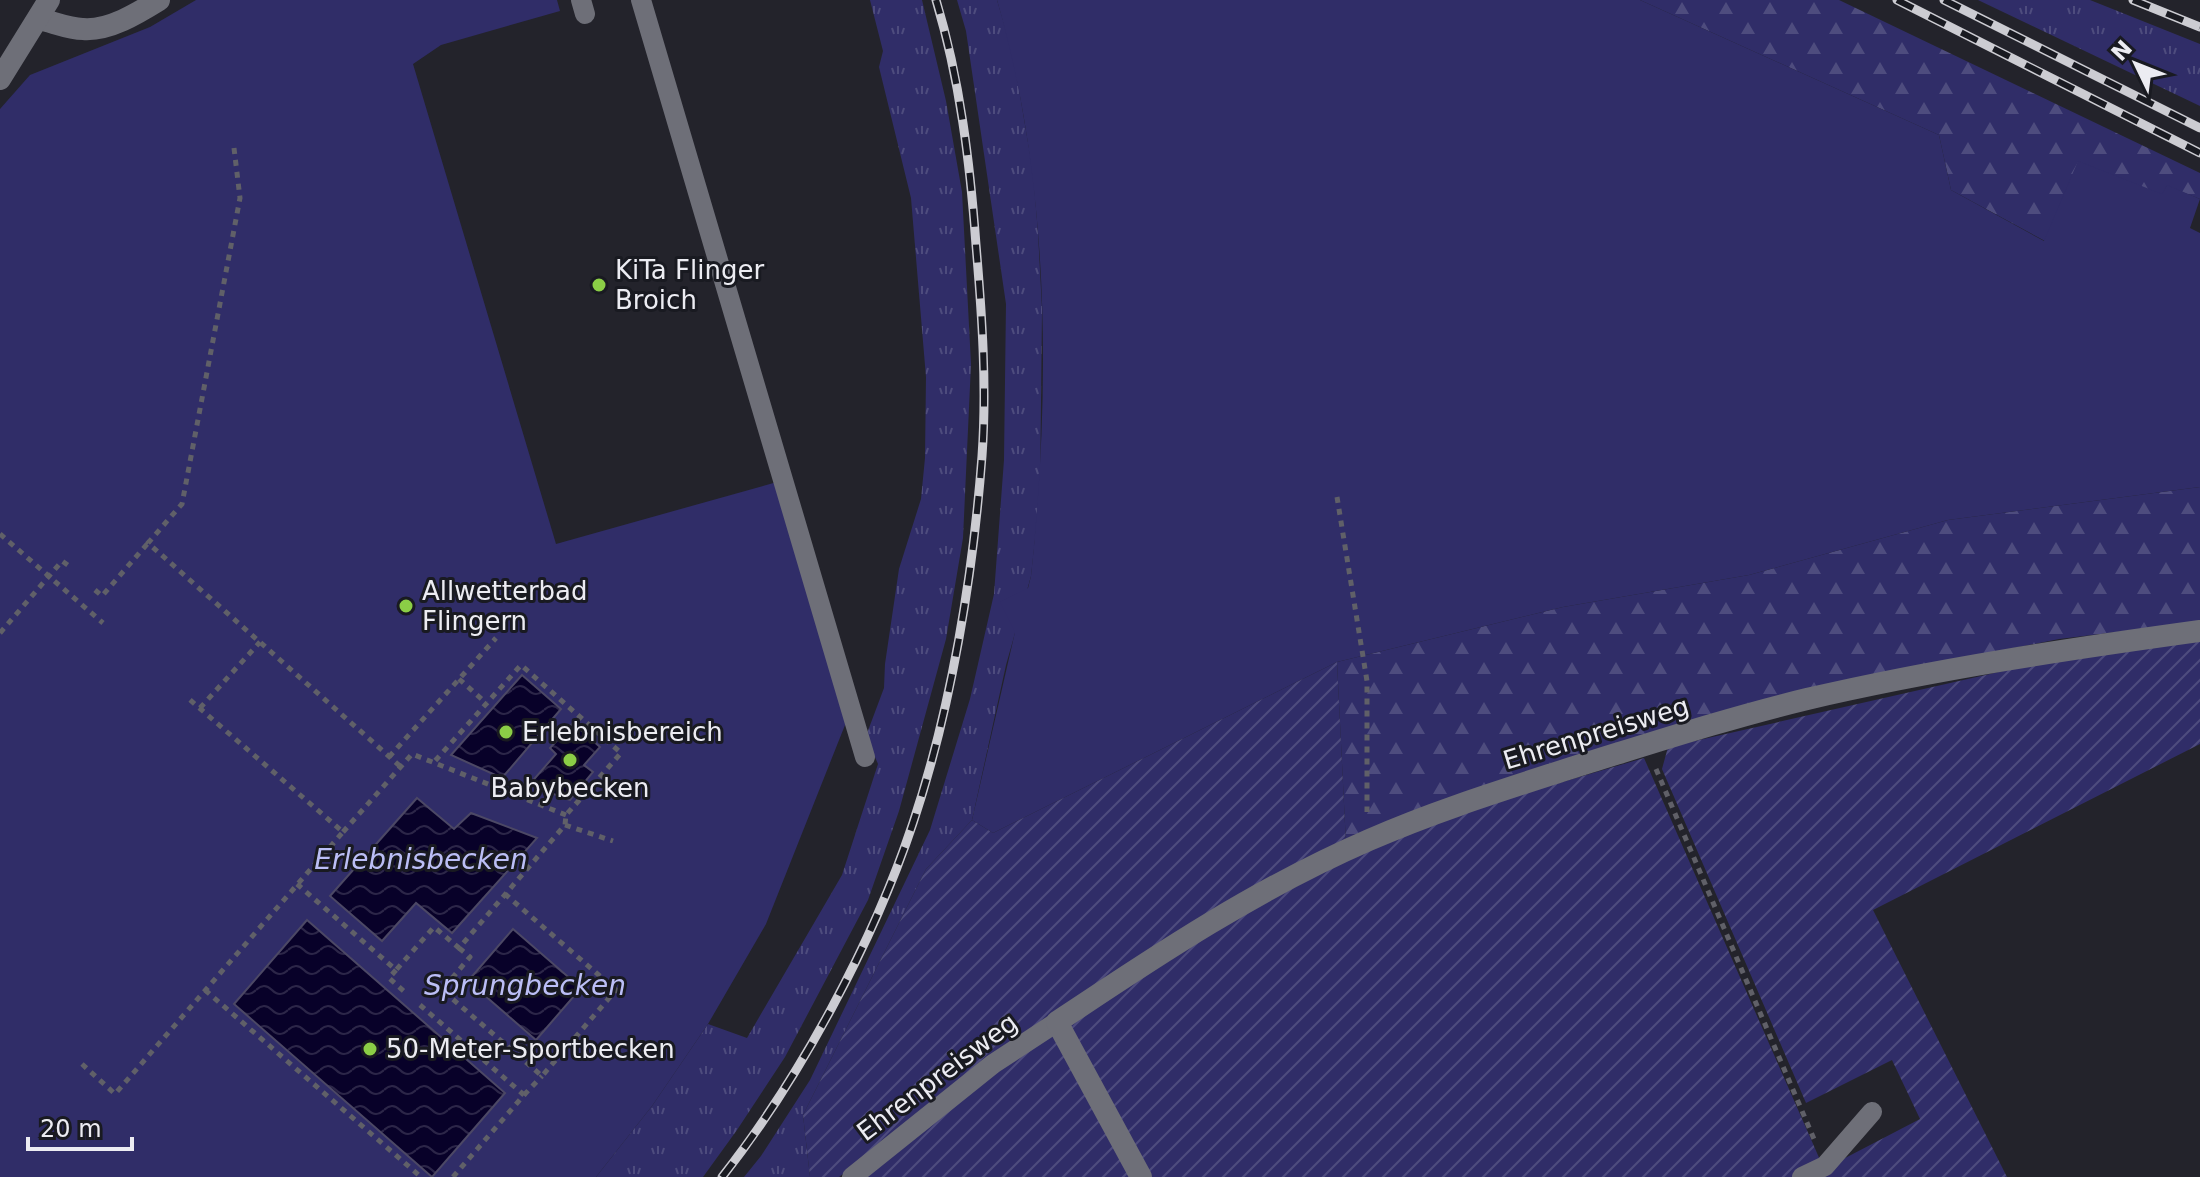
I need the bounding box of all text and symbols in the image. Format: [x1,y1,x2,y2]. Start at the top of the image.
north arrow [2096,24,2176,104]
text: N [2106,35,2137,66]
place label: KiTa Flinger Broich [615,255,764,315]
marker: KiTa Flinger Broich [590,276,608,294]
place label: Allwetterbad Flingern [422,576,588,636]
marker: Allwetterbad Flingern [397,597,415,615]
street label: Ehrenpreisweg [1499,690,1693,776]
place label: Erlebnisbereich [522,717,723,747]
marker: Erlebnisbereich [497,723,515,741]
marker: Babybecken [561,751,579,769]
place label: Babybecken [490,773,650,803]
water label: Erlebnisbecken [314,843,528,876]
water label: Sprungbecken [424,969,626,1002]
street label: Ehrenpreisweg [851,1007,1023,1147]
place label: 50-Meter-Sportbecken [386,1034,675,1064]
marker: 50-Meter-Sportbecken [361,1040,379,1058]
scale bar [28,1101,132,1151]
text: 20 m [40,1115,102,1143]

